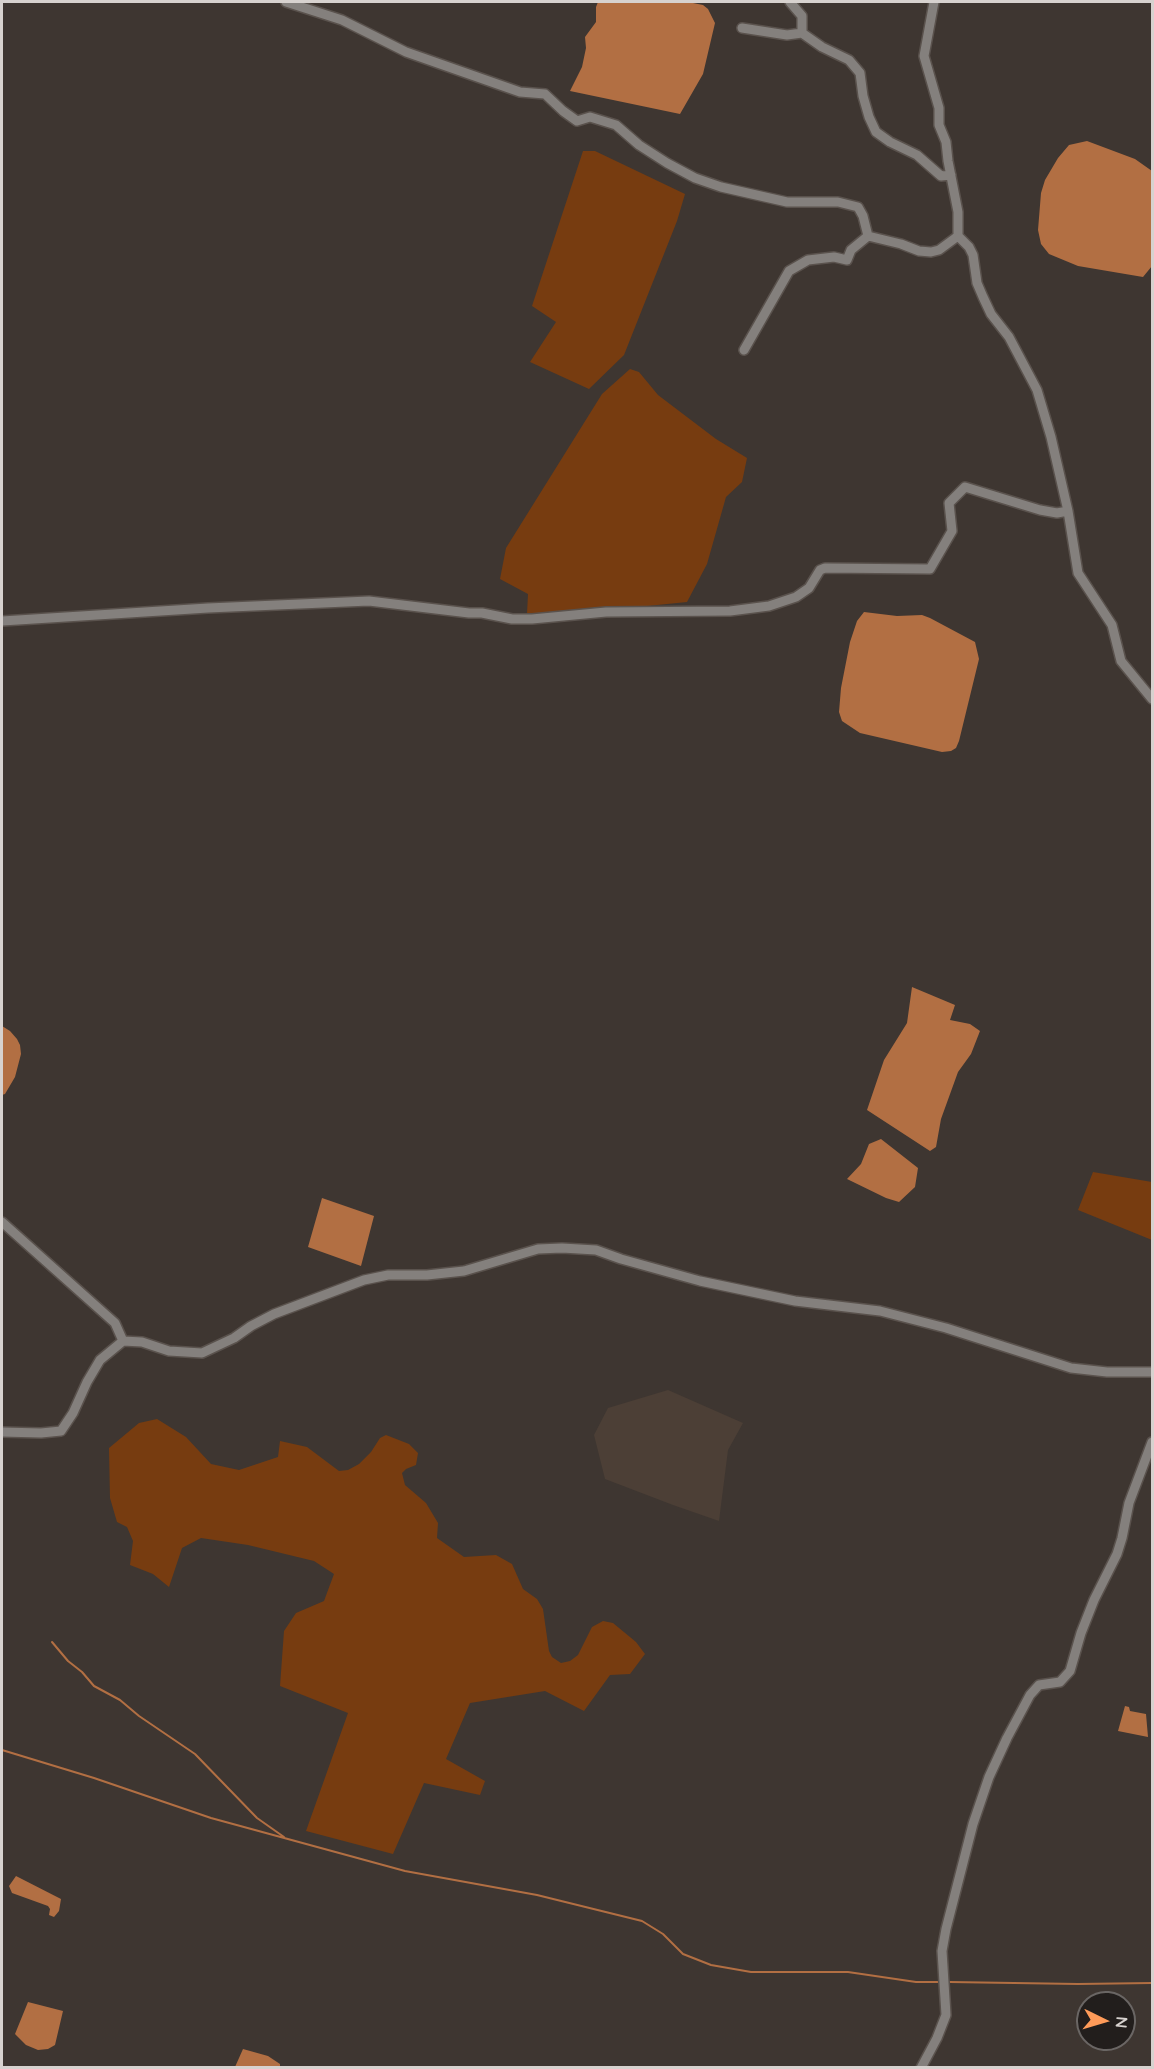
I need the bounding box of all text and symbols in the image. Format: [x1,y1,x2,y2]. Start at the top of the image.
north arrow [1076,1991,1136,2051]
text: N [1111,2016,1132,2029]

